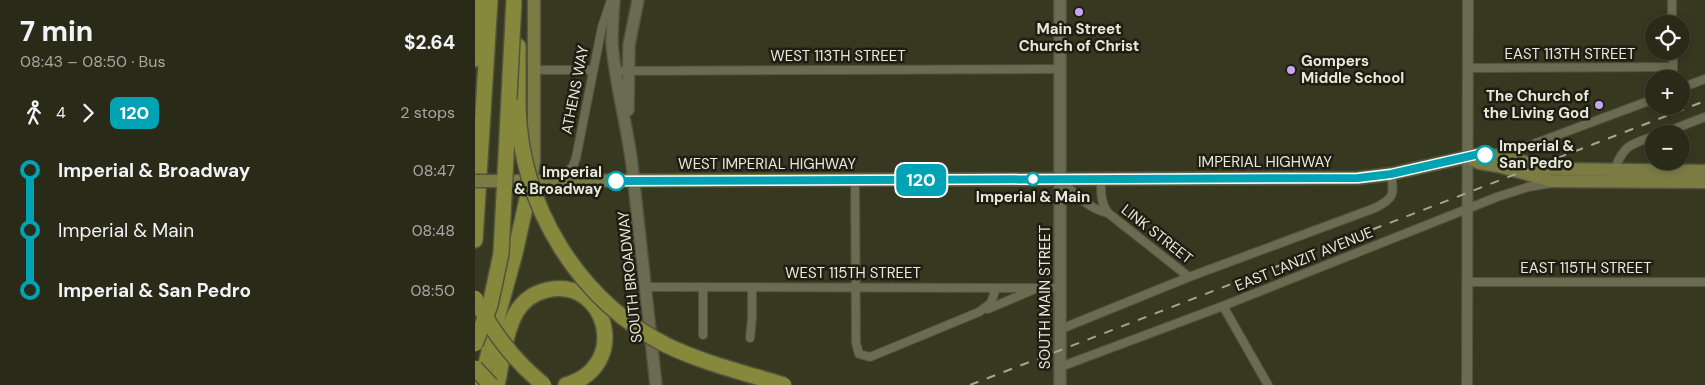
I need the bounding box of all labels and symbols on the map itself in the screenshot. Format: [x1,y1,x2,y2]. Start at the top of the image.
marker: Main Street Church of Christ [1073,6,1085,18]
place label: Main Street Church of Christ [1019,19,1139,56]
street label: ATHENS WAY [557,44,593,136]
street label: EAST 113TH STREET [1505,44,1635,64]
street label: WEST 113TH STREET [770,46,906,66]
place label: Gompers Middle School [1301,51,1404,88]
marker: Gompers Middle School [1285,64,1297,76]
place label: The Church of the Living God [1483,86,1589,123]
marker: The Church of the Living God [1593,99,1605,111]
place label: Imperial & San Pedro [1499,136,1575,173]
marker: Imperial & San Pedro [1475,145,1495,165]
street label: IMPERIAL HIGHWAY [1198,152,1332,172]
street label: WEST IMPERIAL HIGHWAY [678,154,856,174]
place label: Imperial & Broadway [514,162,602,199]
line badge: 120 [892,164,950,196]
marker: Imperial & Broadway [606,171,626,191]
marker: Imperial & Main [1026,172,1040,186]
place label: Imperial & Main [976,187,1090,207]
street label: LINK STREET [1117,200,1197,268]
street label: SOUTH BROADWAY [613,210,647,344]
street label: EAST LANZIT AVENUE [1232,222,1376,296]
street label: SOUTH MAIN STREET [1035,225,1055,369]
street label: EAST 115TH STREET [1520,258,1652,278]
street label: WEST 115TH STREET [785,263,921,283]

